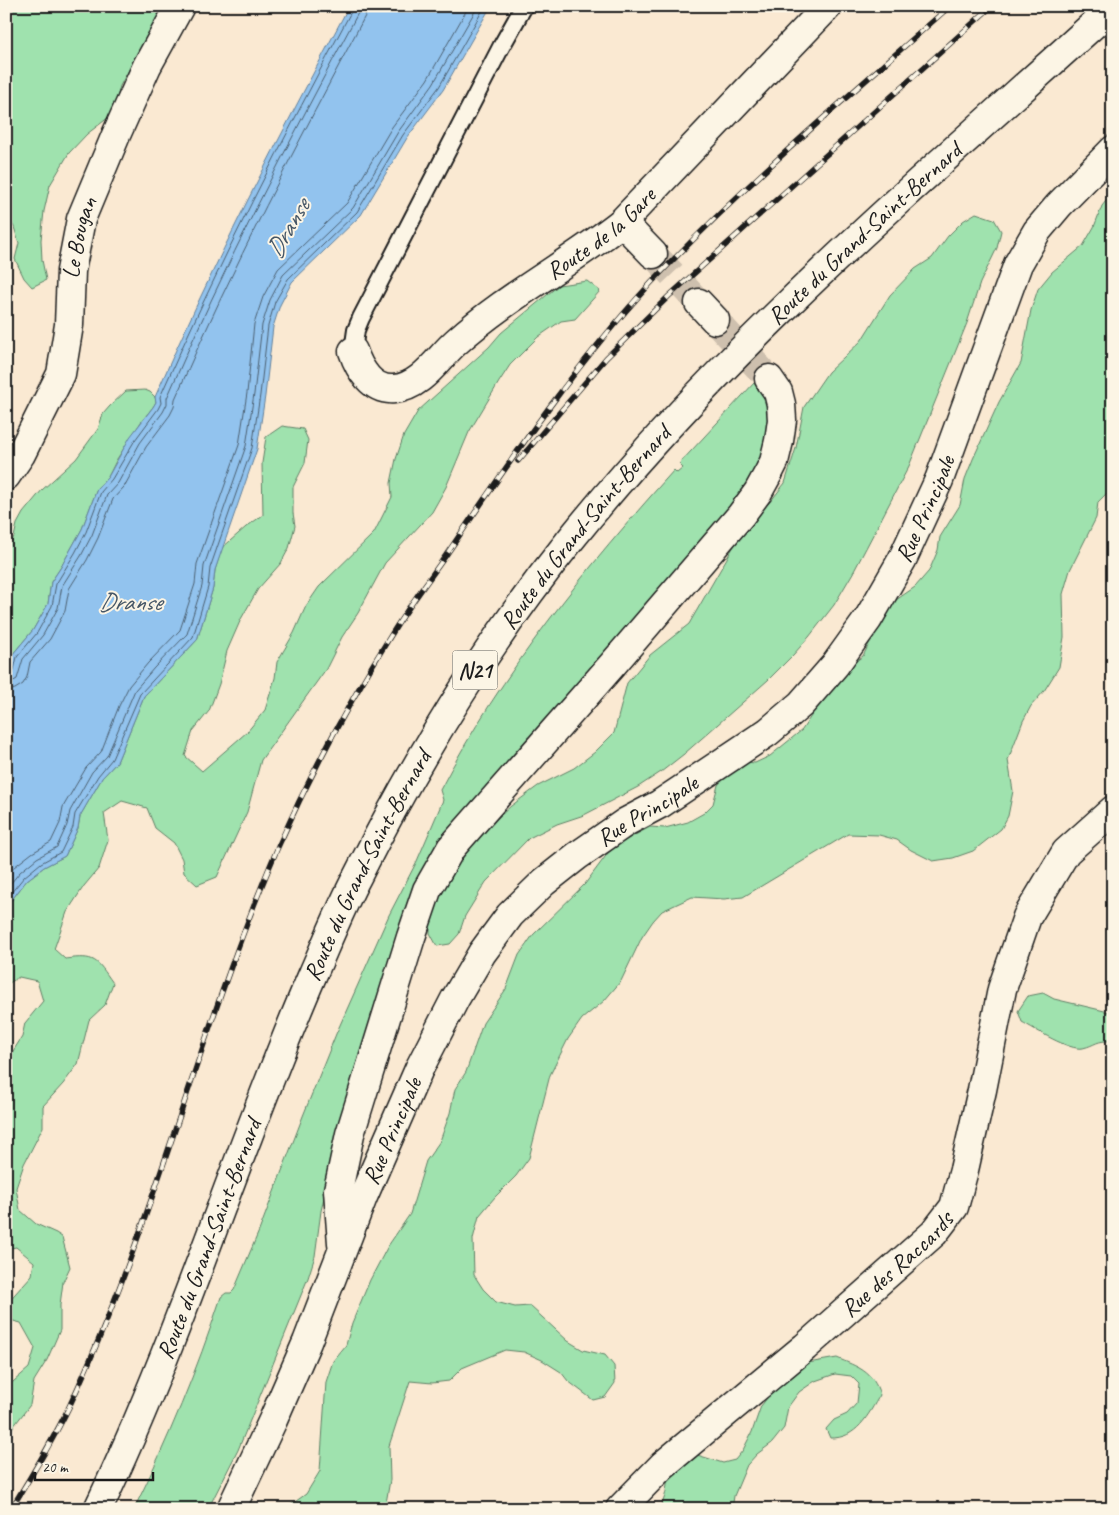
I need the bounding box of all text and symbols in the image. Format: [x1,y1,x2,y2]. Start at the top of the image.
street label: Route du Grand-Saint-Bernard [761,133,970,331]
street label: Route de la Gare [540,180,664,286]
water label: Dranse [258,190,319,264]
street label: Le Bougan [56,192,104,279]
street label: Route du Grand-Saint-Bernard [493,416,679,635]
street label: Rue Principale [888,450,962,567]
water label: Dranse [99,586,165,618]
road number: N21 [452,650,498,690]
street label: Route du Grand-Saint-Bernard [297,742,439,985]
street label: Rue Principale [591,767,705,853]
street label: Rue Principale [355,1071,429,1189]
street label: Route du Grand-Saint-Bernard [150,1111,269,1363]
street label: Rue des Raccards [834,1203,962,1323]
scale bar [35,1450,152,1482]
text: 20 m [42,1458,69,1477]

